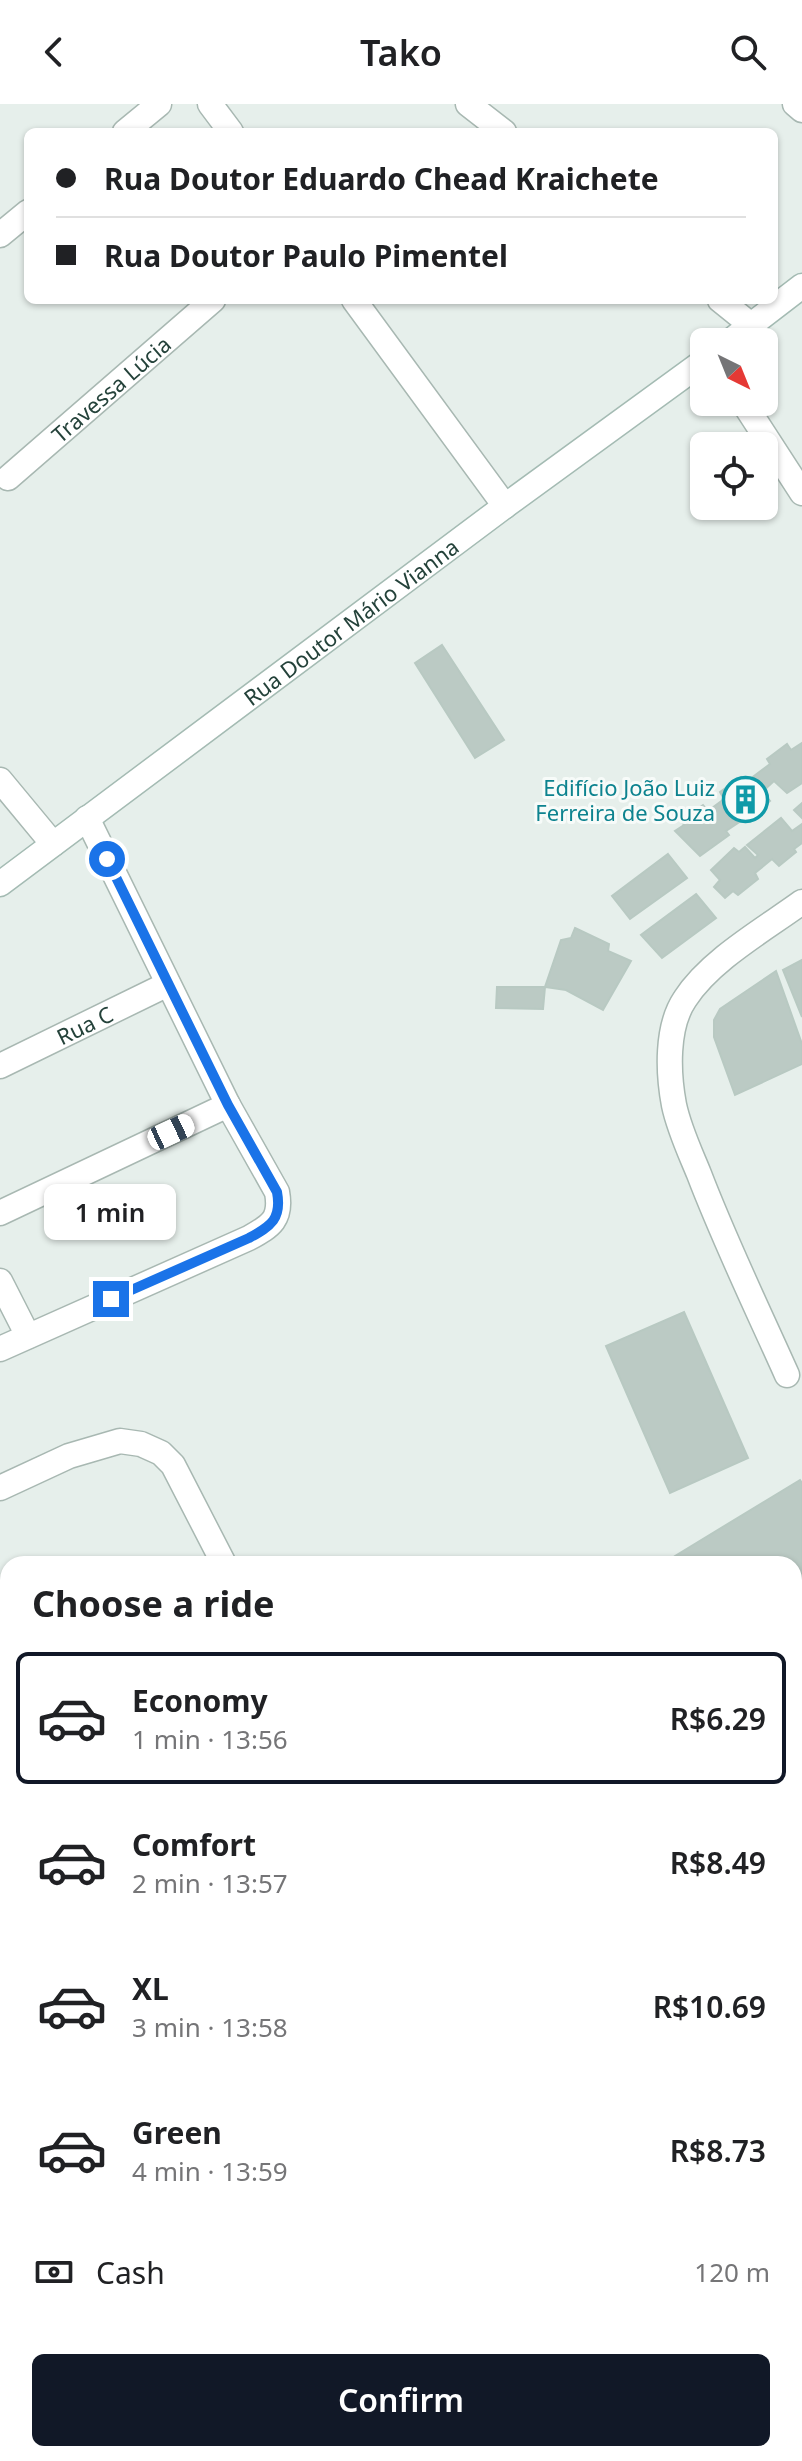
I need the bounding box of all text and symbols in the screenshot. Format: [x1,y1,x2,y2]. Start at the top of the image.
text: Tako [360,28,442,77]
icon: back [32,30,76,74]
icon: search [726,30,770,74]
text: Rua Doutor Eduardo Chead Kraichete [104,158,659,199]
text: Rua Doutor Paulo Pimentel [104,235,508,276]
north arrow [690,328,778,416]
map controls [690,328,778,520]
street label: Travessa Lúcia [45,329,177,449]
button: locate [690,432,778,520]
street label: Rua Doutor Mário Vianna [237,531,464,712]
place label: Edifício João Luiz Ferreira de Souza [535,772,715,827]
building icon: Edifício João Luiz Ferreira de Souza [722,776,770,824]
route start [89,841,125,877]
street label: Rua C [51,998,118,1051]
car [144,1111,198,1153]
callout: 1 min [45,1183,177,1239]
text: 1 min [75,1194,145,1230]
route end [93,1281,129,1317]
text: Choose a ride [32,1579,274,1628]
text: Economy [132,1680,268,1721]
icon: car [36,1682,108,1754]
text: R$6.29 [670,1698,766,1739]
text: 1 min · 13:56 [132,1721,288,1757]
text: Comfort [132,1824,256,1865]
icon: car [36,1826,108,1898]
text: R$8.49 [670,1842,766,1883]
text: 2 min · 13:57 [132,1865,288,1901]
text: XL [132,1968,169,2009]
icon: car [36,1970,108,2042]
text: R$10.69 [653,1986,766,2027]
text: 3 min · 13:58 [132,2009,288,2045]
text: Green [132,2112,222,2153]
icon: car [36,2114,108,2186]
text: R$8.73 [670,2130,766,2171]
text: 4 min · 13:59 [132,2153,288,2189]
icon: cash [32,2250,76,2294]
text: Cash [96,2252,165,2293]
text: 120 m [694,2254,770,2290]
button: Confirm [32,2354,770,2446]

